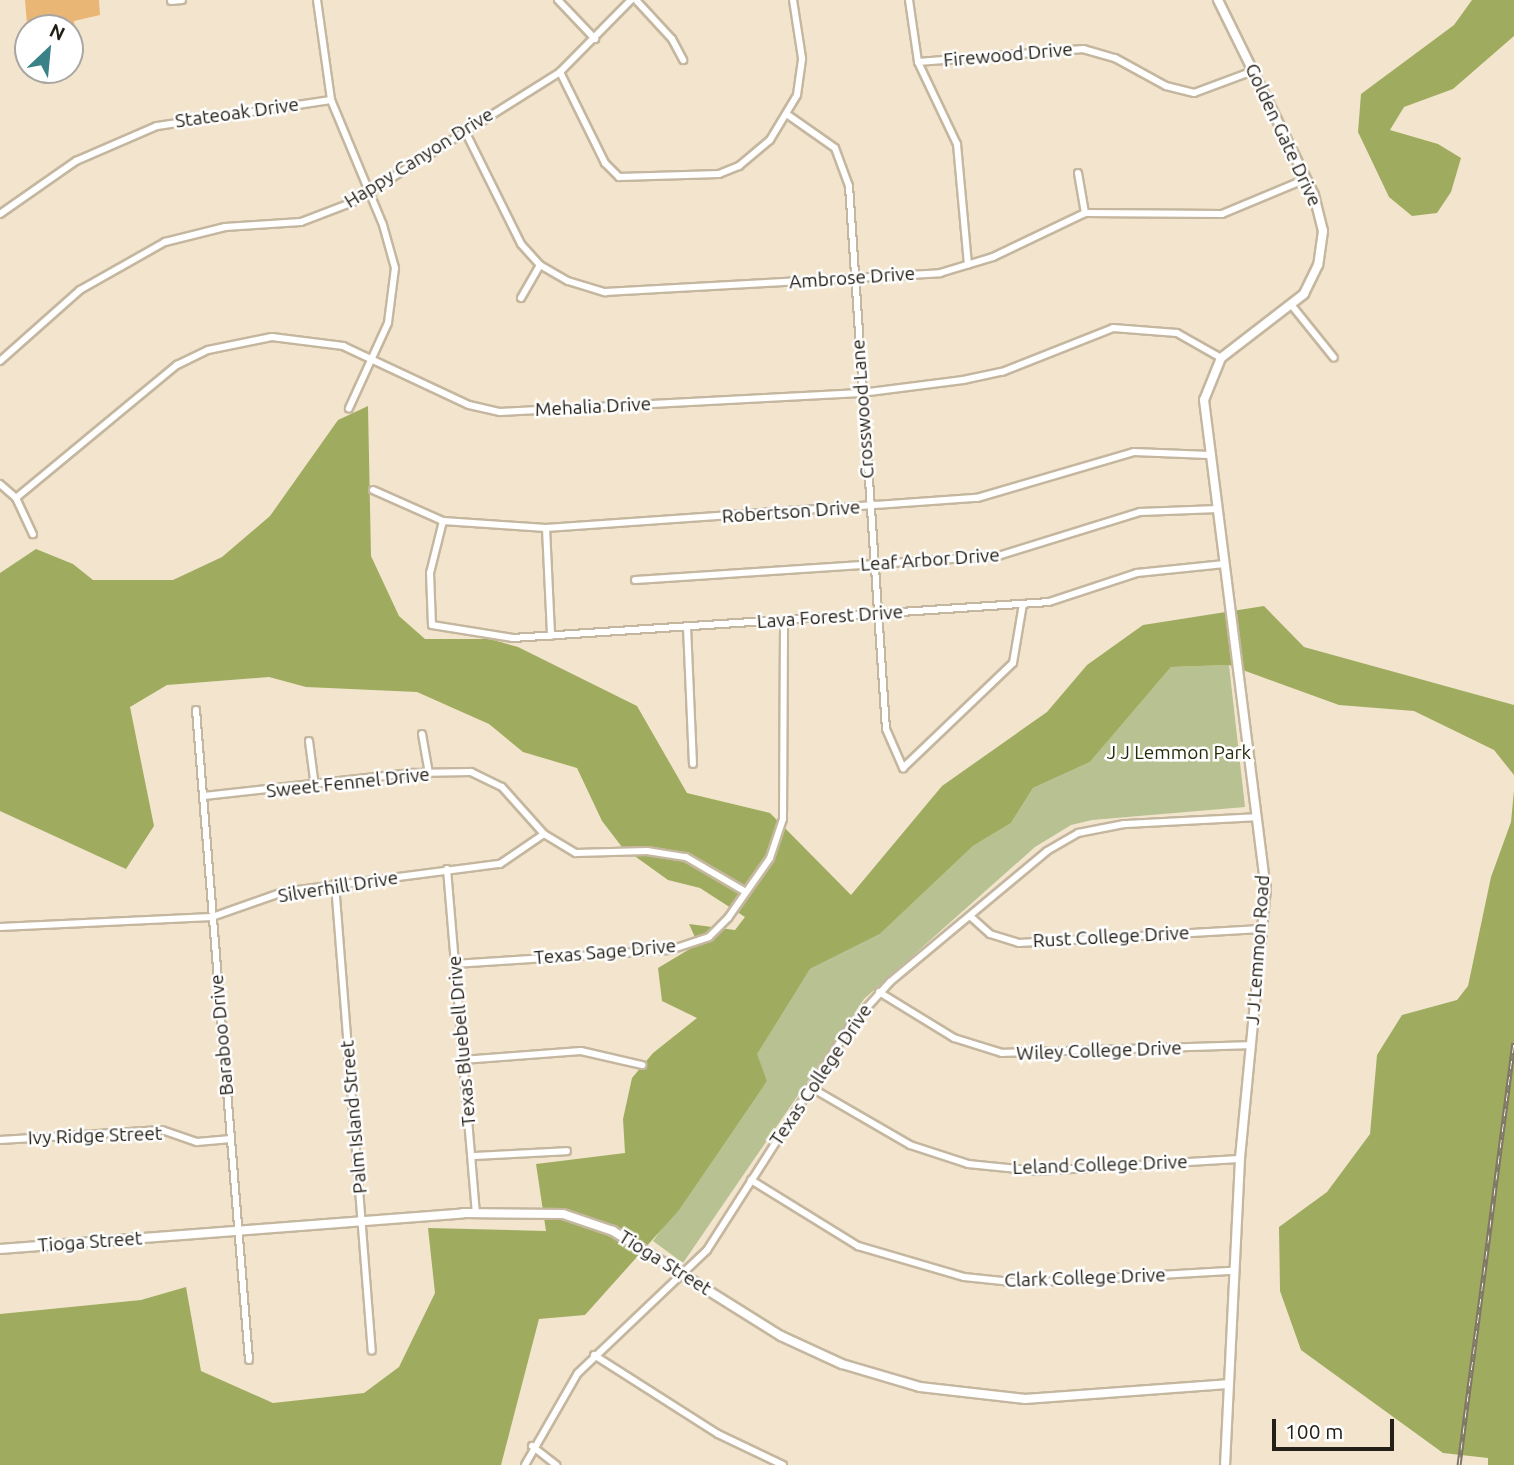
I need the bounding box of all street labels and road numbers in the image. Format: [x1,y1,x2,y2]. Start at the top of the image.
street label: Firewood Drive [942,38,1074,72]
street label: Golden Gate Drive [1240,60,1326,210]
street label: Stateoak Drive [174,93,300,133]
street label: Happy Canyon Drive [340,103,498,213]
street label: Ambrose Drive [788,262,916,294]
street label: Crosswood Lane [847,339,879,479]
street label: Mehalia Drive [534,393,652,421]
street label: Robertson Drive [721,496,861,528]
street label: Leaf Arbor Drive [859,544,1001,576]
street label: Lava Forest Drive [756,601,904,633]
street label: Sweet Fennel Drive [265,763,431,803]
street label: Silverhill Drive [276,866,400,908]
street label: J J Lemmon Road [1241,874,1275,1026]
street label: Rust College Drive [1032,922,1190,952]
street label: Texas Sage Drive [533,934,677,970]
street label: Texas Bluebell Drive [443,955,481,1127]
street label: Baraboo Drive [205,974,239,1096]
street label: Texas College Drive [765,1000,877,1150]
street label: Wiley College Drive [1016,1037,1182,1065]
street label: Palm Island Street [336,1039,372,1195]
street label: Ivy Ridge Street [27,1122,163,1150]
street label: Leland College Drive [1012,1151,1188,1179]
street label: Tioga Street [615,1226,715,1300]
street label: Tioga Street [37,1227,143,1257]
street label: Clark College Drive [1004,1264,1166,1292]

